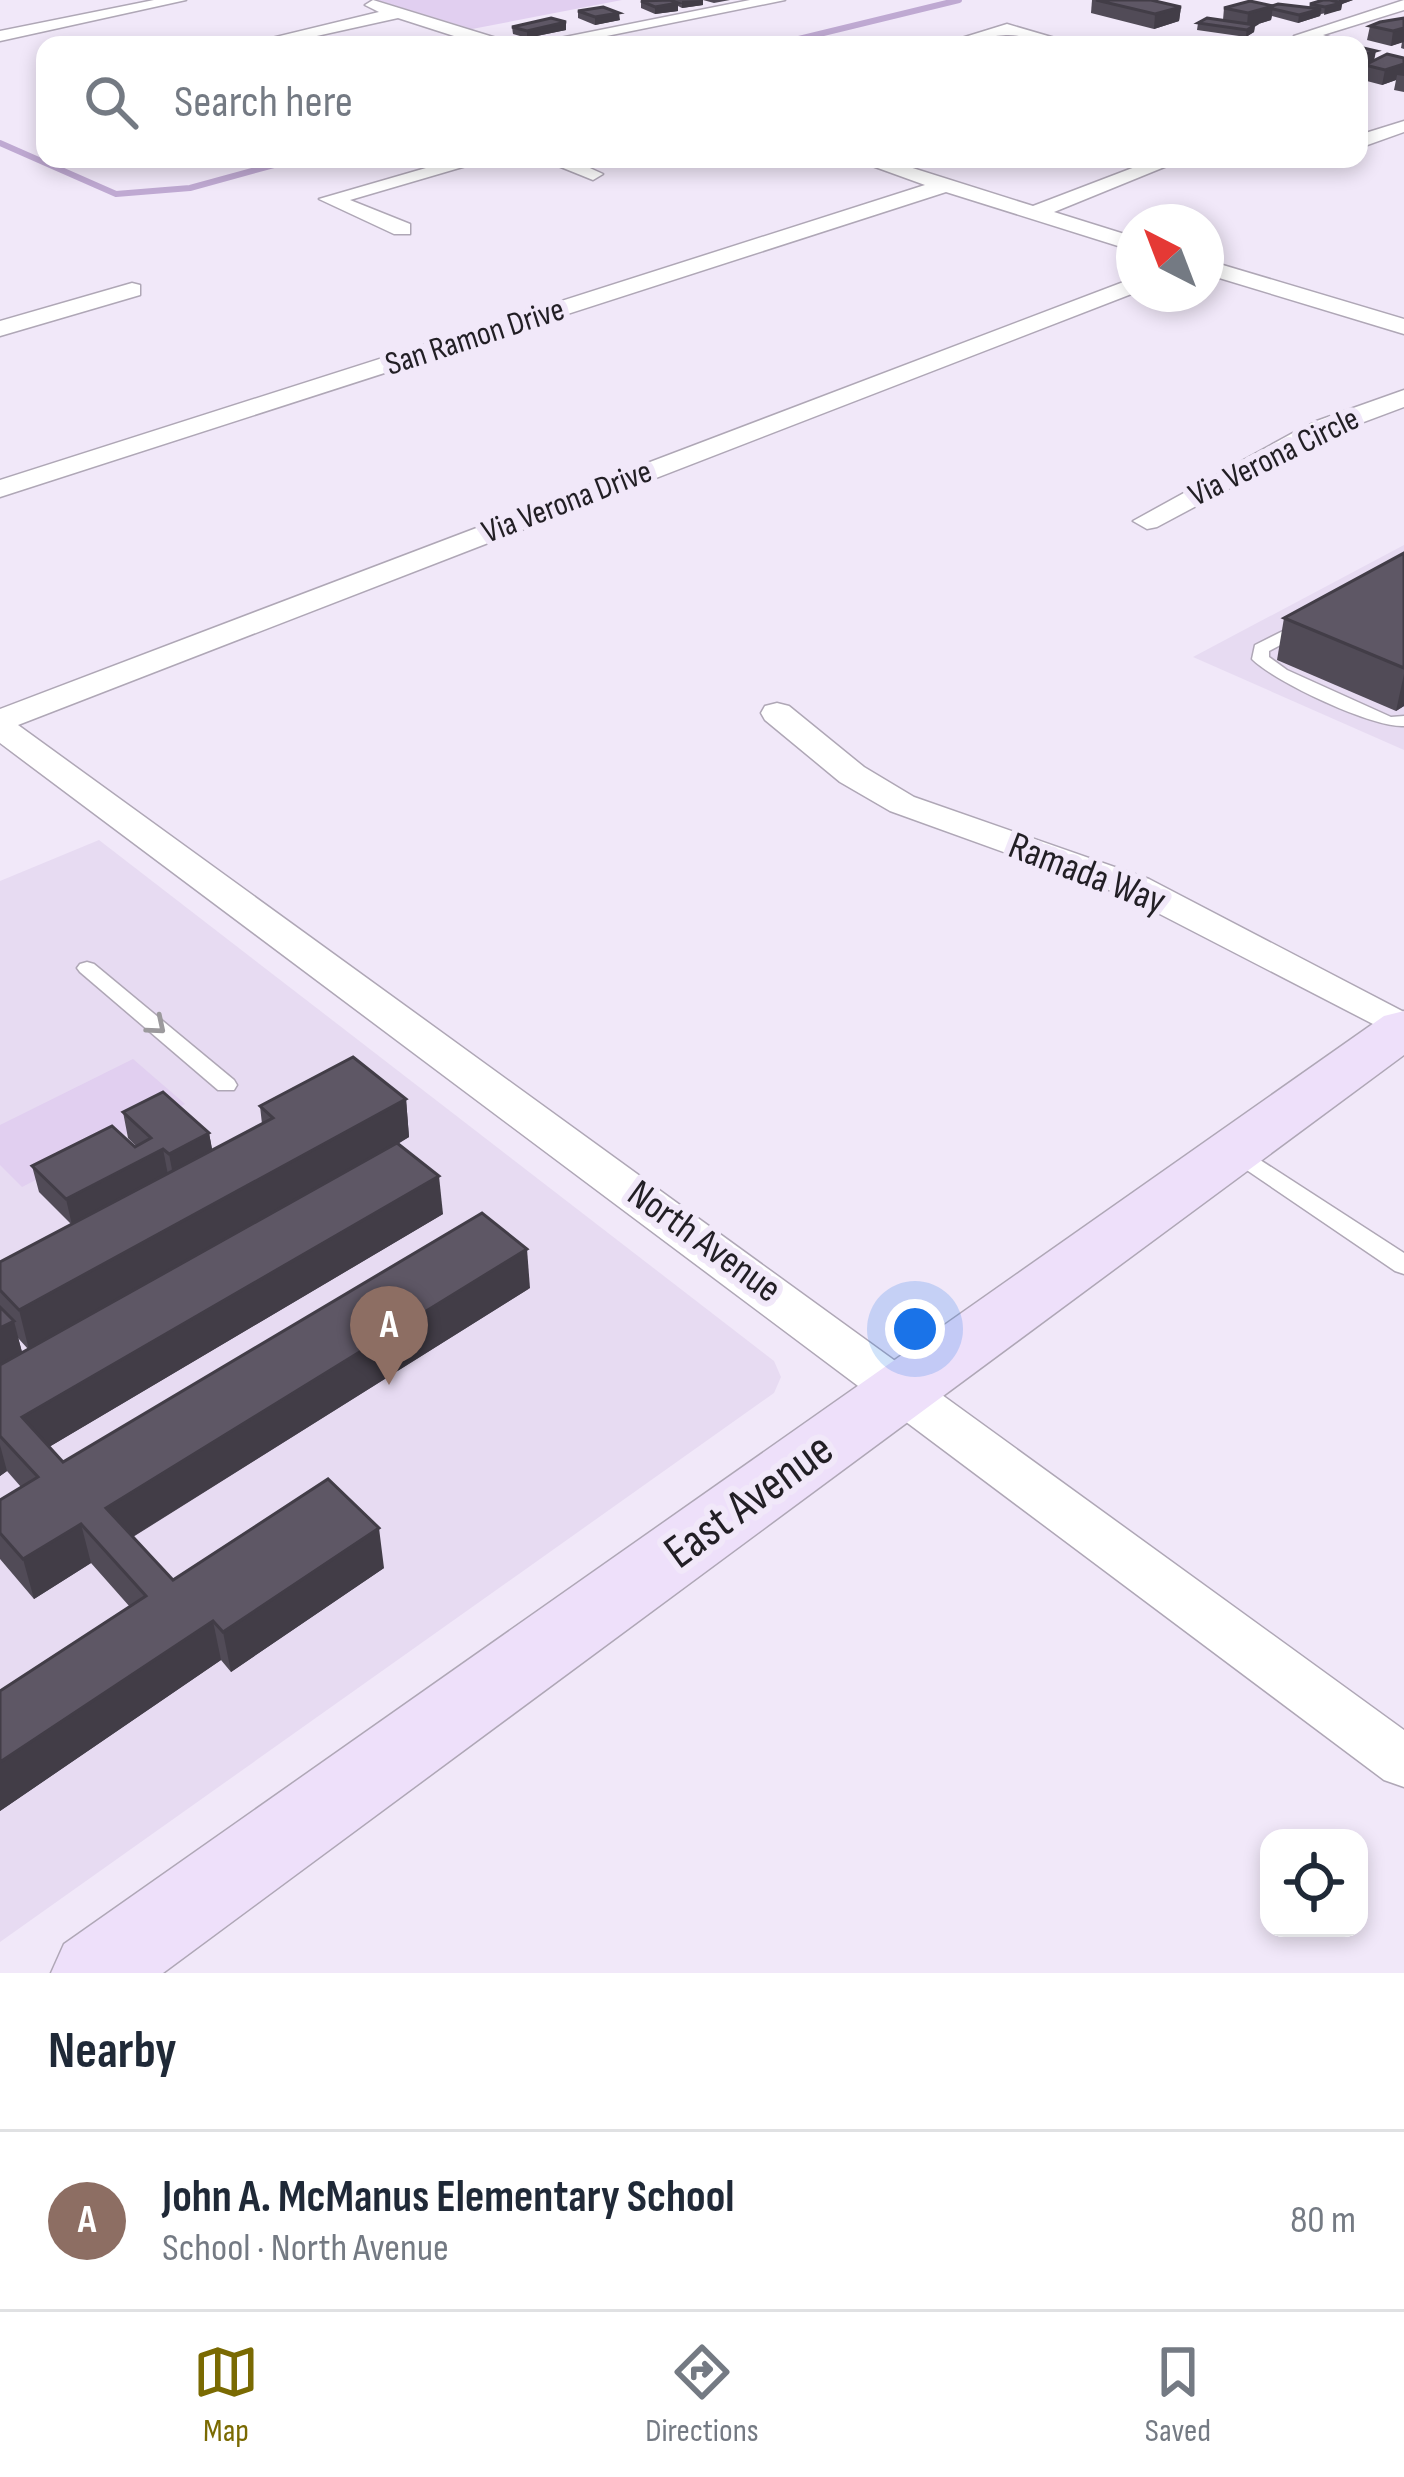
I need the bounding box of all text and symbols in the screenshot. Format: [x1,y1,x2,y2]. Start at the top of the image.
search box [36,36,1368,168]
icon: search [78,69,144,135]
text: Search here [174,75,353,130]
north arrow [1116,204,1224,312]
street label: San Ramon Drive [381,289,569,385]
street label: Via Verona Circle [1182,399,1366,515]
street label: Via Verona Drive [477,451,657,553]
street label: Ramada Way [1002,823,1172,925]
one-way arrow [143,1012,165,1034]
street label: North Avenue [618,1171,790,1313]
pin: A [350,1286,428,1385]
your location [885,1299,945,1359]
street label: East Avenue [654,1421,844,1581]
map controls [1260,1829,1368,1937]
button: locate [1260,1829,1368,1937]
text: Nearby [48,2021,177,2082]
text: John A. McManus Elementary School [162,2170,735,2225]
text: A [78,2197,96,2244]
text: 80 m [1290,2197,1356,2244]
text: School · North Avenue [162,2225,449,2272]
tab: Map [193,2339,259,2451]
tab: Directions [645,2339,759,2451]
tab: Saved [1145,2339,1211,2451]

